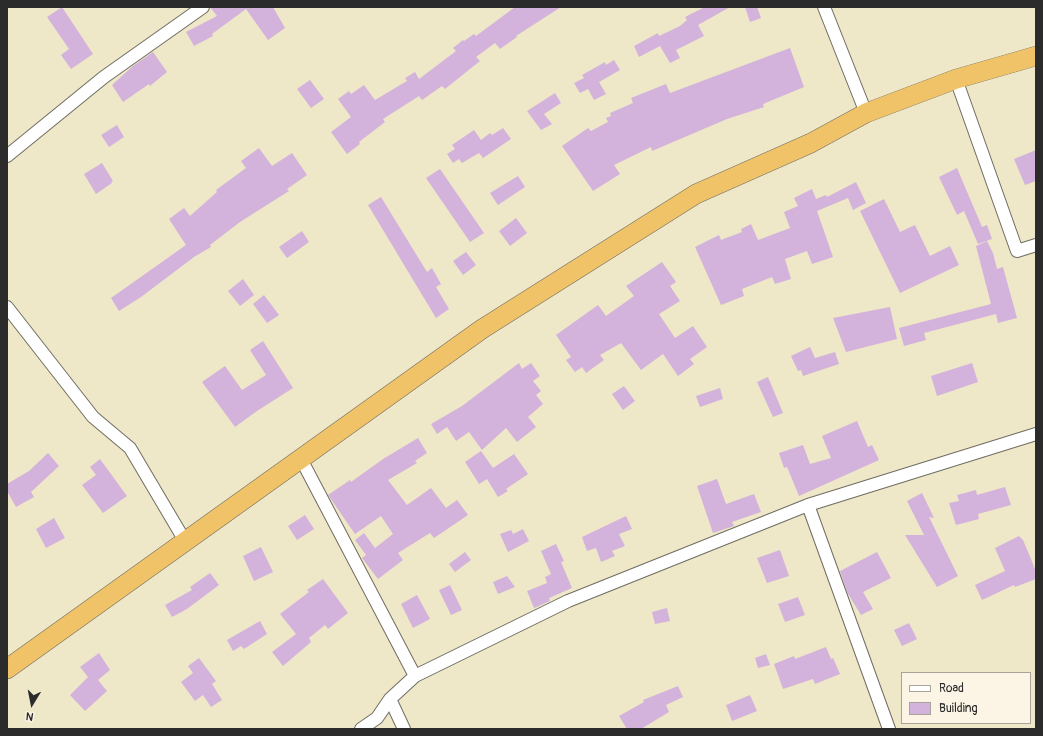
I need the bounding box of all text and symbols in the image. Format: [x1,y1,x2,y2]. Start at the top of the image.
legend [901,672,1031,724]
text: Road [939,681,964,696]
north arrow [12,684,52,724]
text: Building [939,701,978,716]
text: N [25,709,35,723]

